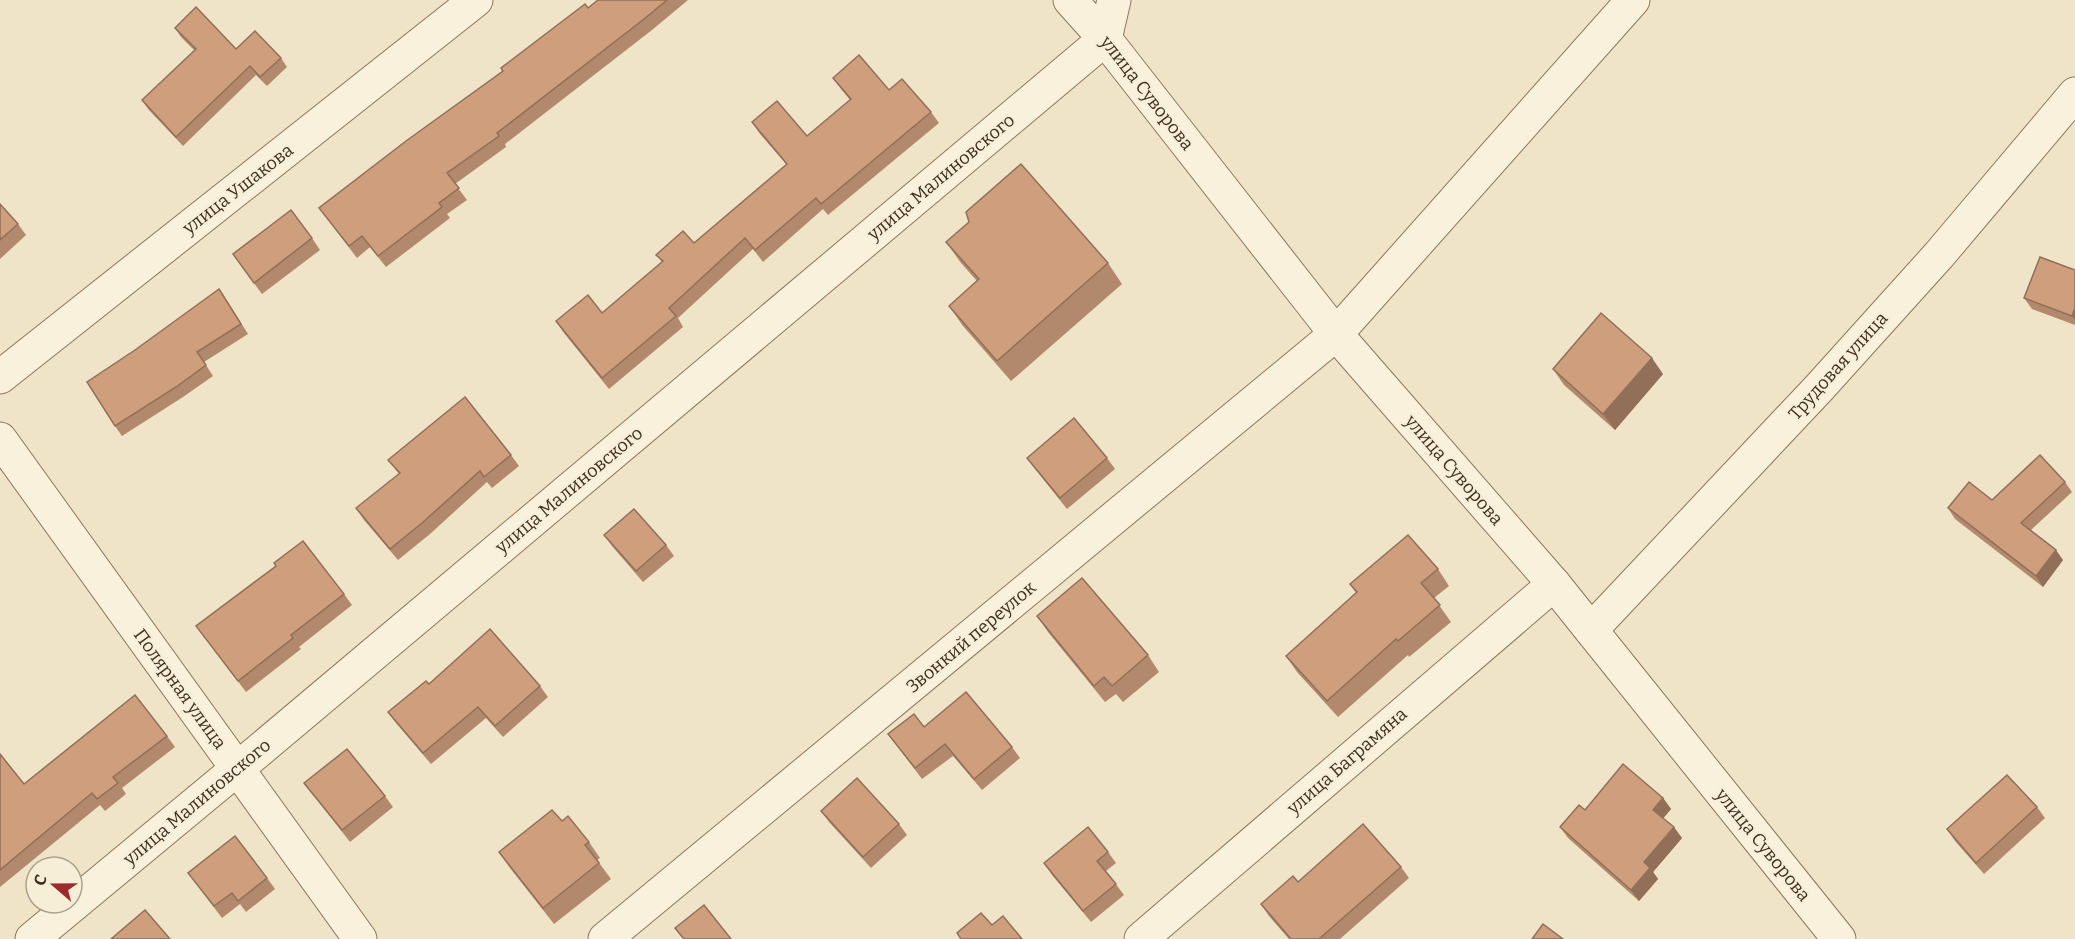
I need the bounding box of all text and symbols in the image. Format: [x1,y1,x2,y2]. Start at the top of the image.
street label: улица Суворова [1095,31,1199,155]
street label: улица Малиновского [862,109,1019,246]
street label: улица Ушакова [178,139,298,240]
street label: Трудовая улица [1784,307,1892,424]
street label: улица Суворова [1399,410,1508,530]
street label: улица Малиновского [490,422,647,559]
street label: Звонкий переулок [902,576,1041,698]
street label: Полярная улица [129,624,231,754]
street label: улица Баграмяна [1282,703,1412,820]
street label: улица Малиновского [118,734,275,871]
street label: улица Суворова [1710,783,1815,906]
north arrow [24,855,84,915]
text: С [30,872,51,888]

